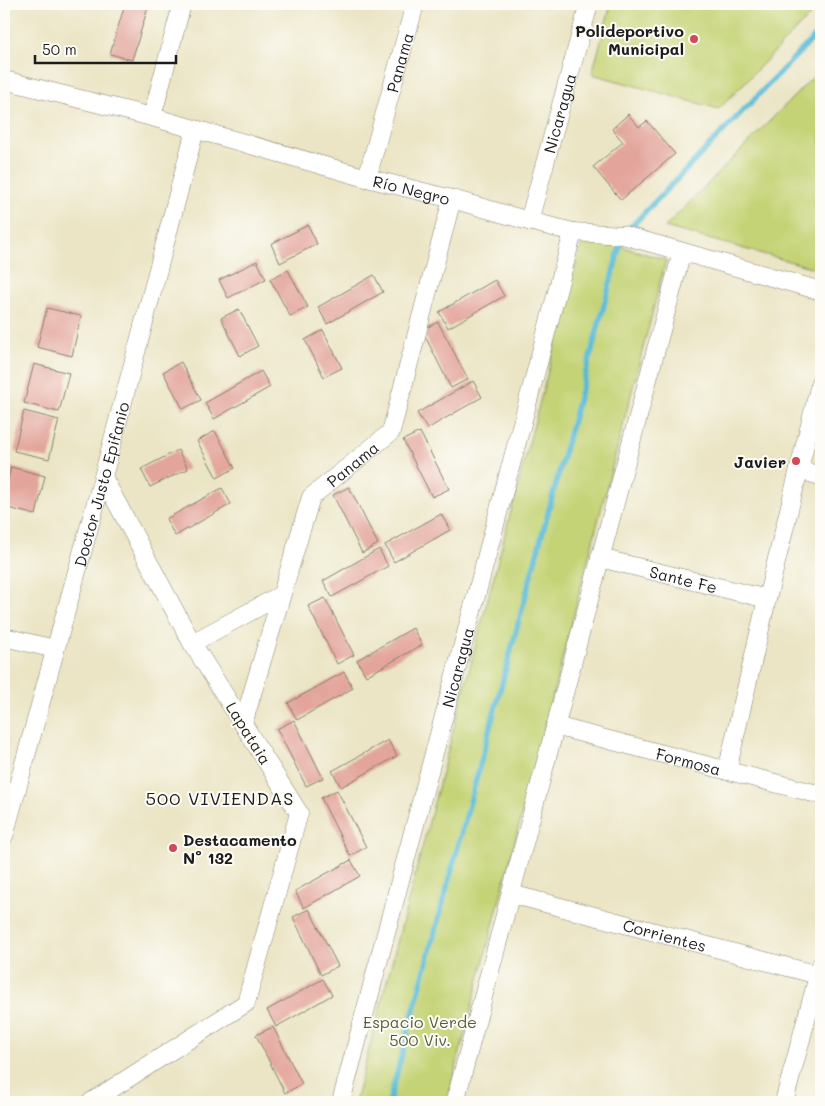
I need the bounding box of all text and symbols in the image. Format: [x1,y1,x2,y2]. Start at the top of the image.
place label: Polideportivo Municipal [575,20,684,59]
street label: Panama [381,30,417,95]
scale bar [35,32,176,64]
marker: Polideportivo Municipal [688,33,700,45]
text: 50 m [42,39,77,59]
street label: Nicaragua [538,71,580,155]
street label: Río Negro [371,169,452,209]
street label: Doctor Justo Epifanio [68,399,133,569]
street label: Panama [322,436,383,491]
place label: Javier [734,451,786,472]
marker: Javier [790,455,802,467]
street label: Sante Fe [648,560,719,597]
street label: Nicaragua [436,625,478,710]
street label: Lapataia [222,698,276,768]
street label: Formosa [654,742,723,779]
district label: 500 VIVIENDAS [146,786,294,810]
place label: Destacamento N° 132 [183,829,297,868]
marker: Destacamento N° 132 [167,842,179,854]
street label: Corrientes [621,914,709,956]
park label: Espacio Verde 500 Viv. [363,1011,477,1050]

